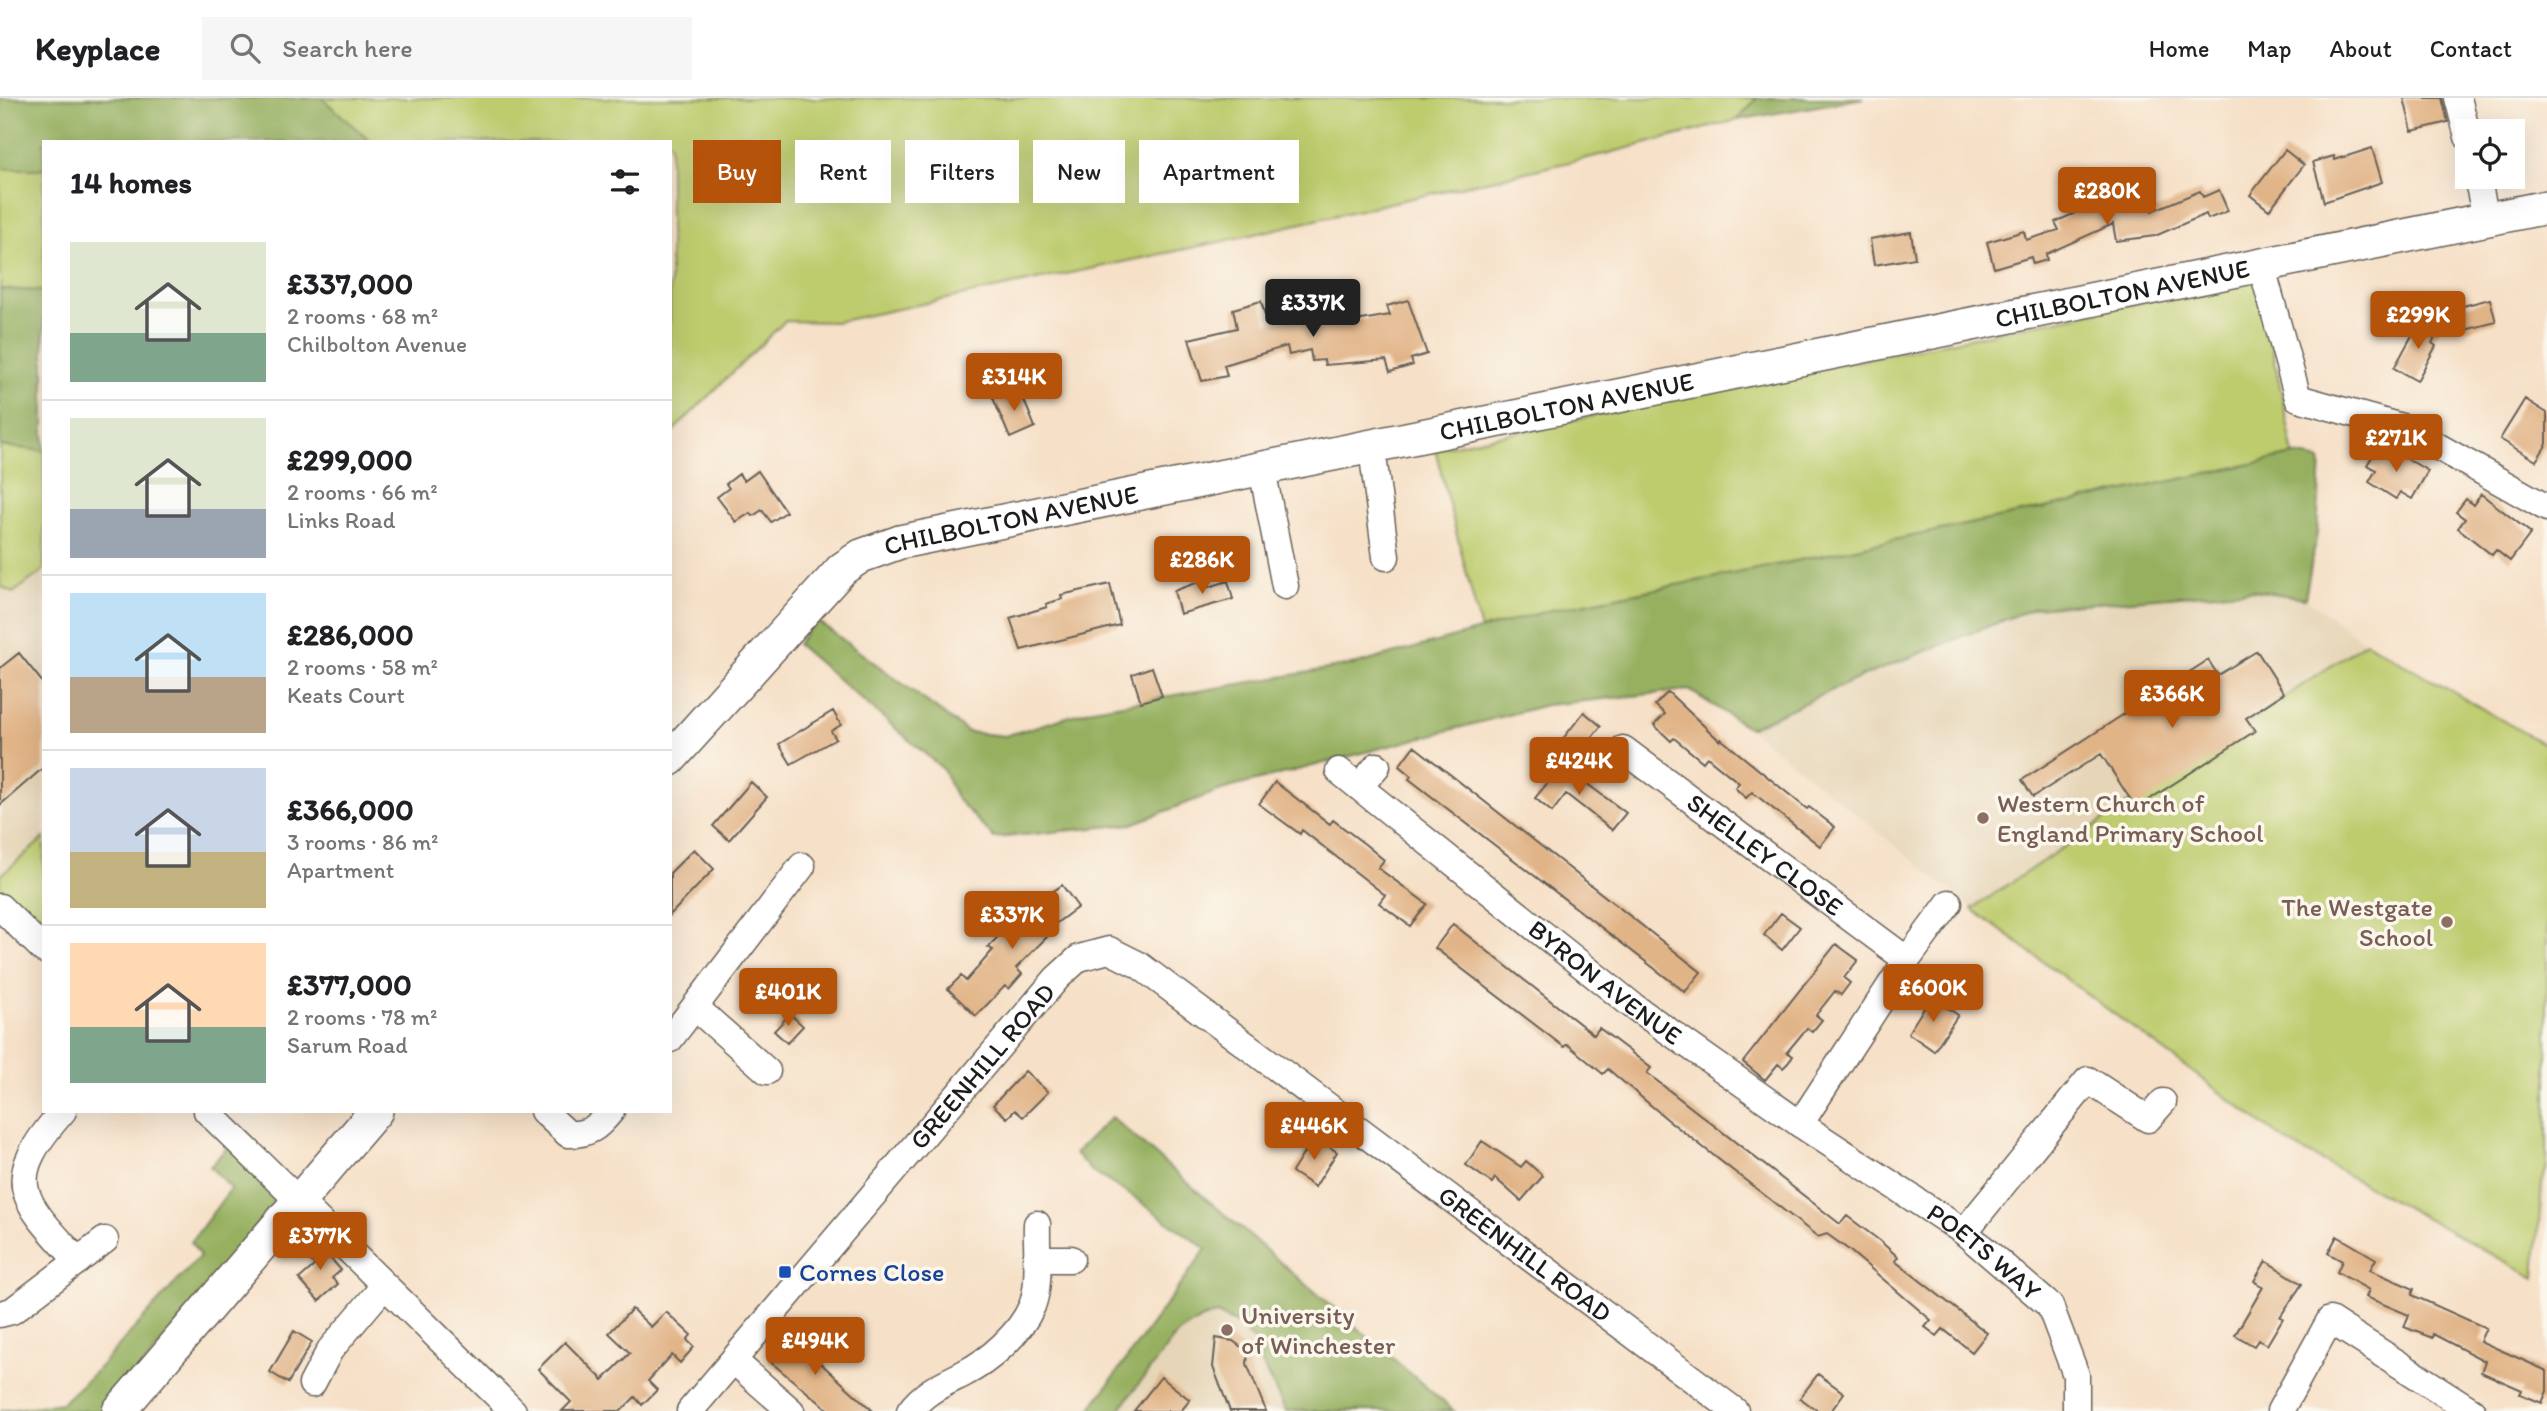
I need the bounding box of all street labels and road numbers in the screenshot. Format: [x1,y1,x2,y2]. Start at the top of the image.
street label: CHILBOLTON AVENUE [1992,252,2252,335]
street label: CHILBOLTON AVENUE [1437,365,1697,448]
street label: CHILBOLTON AVENUE [879,478,1141,563]
street label: SHELLEY CLOSE [1681,786,1849,923]
street label: BYRON AVENUE [1522,913,1688,1052]
street label: GREENHILL ROAD [903,976,1062,1156]
street label: GREENHILL ROAD [1432,1179,1618,1329]
street label: POETS WAY [1921,1196,2048,1307]

